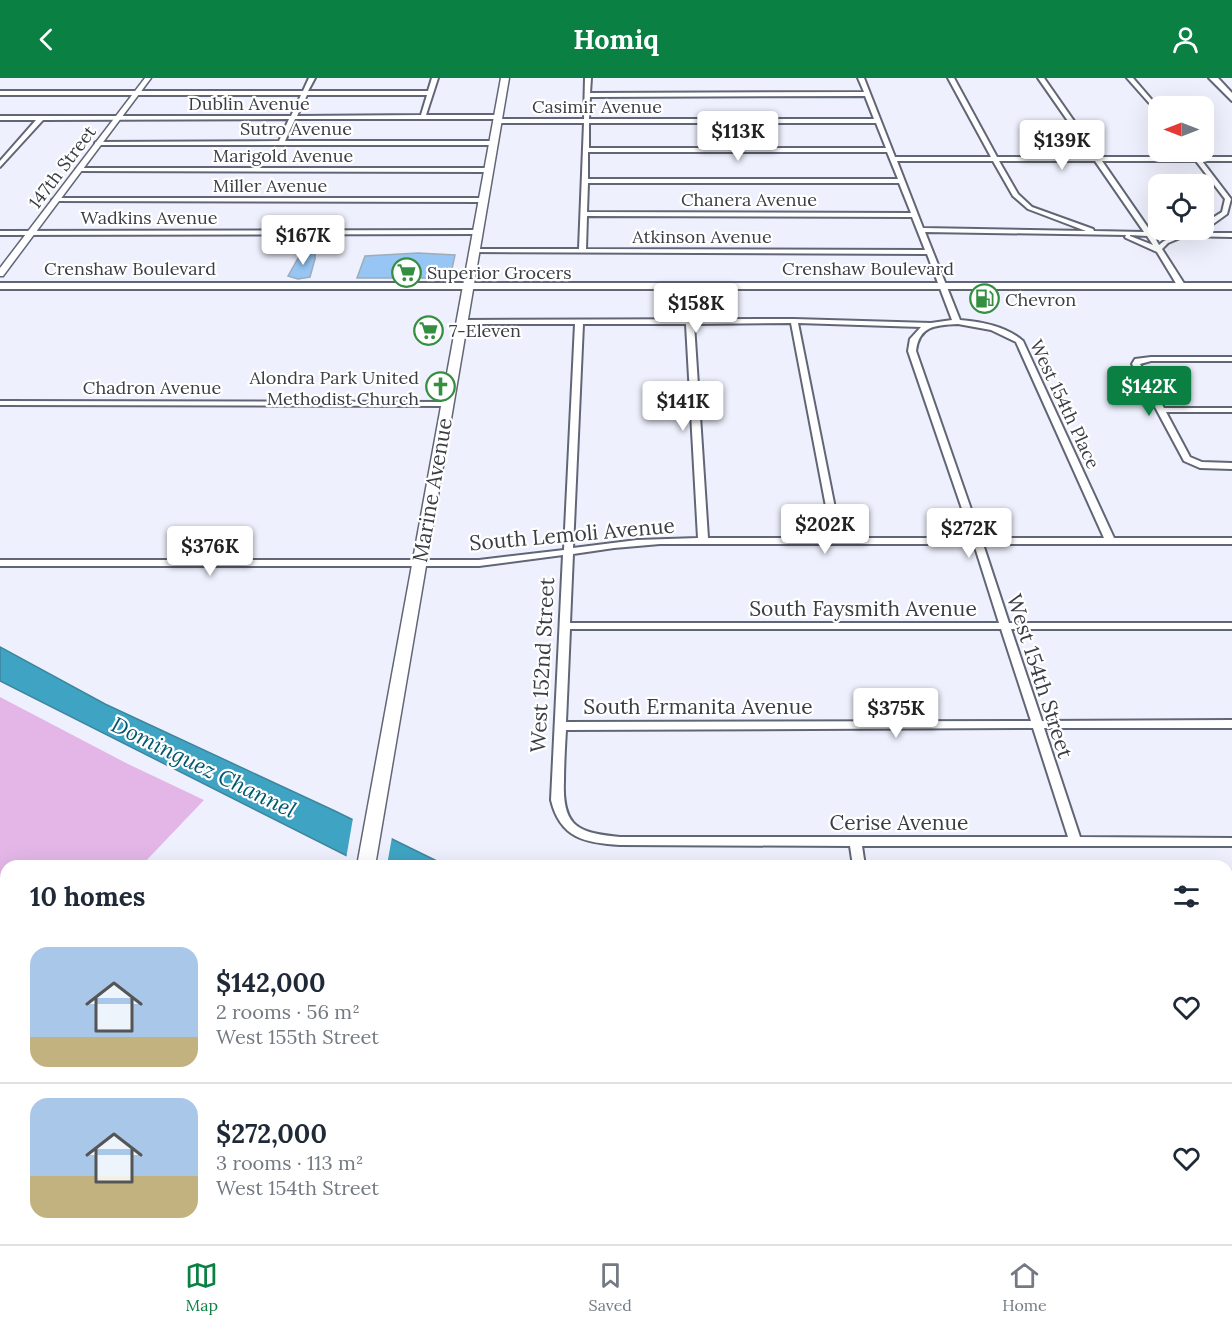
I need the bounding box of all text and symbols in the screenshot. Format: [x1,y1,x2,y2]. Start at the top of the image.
text: Homiq [573,22,659,56]
icon: back [30,23,63,56]
icon: person [1169,23,1202,56]
street label: Dublin Avenue [188,92,310,115]
street label: Casimir Avenue [532,95,662,118]
north arrow [1148,96,1214,162]
map controls [1148,96,1214,240]
pin: $113K [696,111,780,162]
street label: Sutro Avenue [240,117,352,140]
text: $113K [711,118,765,143]
pin: $139K [1020,120,1104,171]
street label: 147th Street [23,121,101,213]
text: $139K [1034,127,1090,152]
street label: Marigold Avenue [213,144,354,167]
street label: Miller Avenue [213,174,328,197]
button: locate [1148,174,1214,240]
street label: Chanera Avenue [681,188,817,211]
street label: Wadkins Avenue [80,206,218,229]
pin: $167K [261,215,345,266]
text: $167K [276,222,331,247]
street label: Atkinson Avenue [631,225,772,248]
supermarket icon: Superior Grocers [390,256,422,288]
street label: Crenshaw Boulevard [44,257,216,280]
street label: Crenshaw Boulevard [782,257,954,280]
place label: Superior Grocers [427,261,572,284]
pin: $158K [654,283,738,334]
fuel station icon: Chevron [968,283,1000,315]
place label: Chevron [1005,288,1076,311]
text: $158K [668,290,724,315]
supermarket icon: 7-Eleven [412,314,444,346]
place label: 7-Eleven [449,319,521,342]
street label: West 154th Place [1025,336,1105,472]
place label: Alondra Park United Methodist Church [249,366,419,410]
pin: $142K [1107,366,1191,417]
church icon: Alondra Park United Methodist Church [424,371,456,403]
text: $142K [1121,373,1177,398]
street label: Chadron Avenue [83,376,221,399]
pin: $141K [641,381,725,432]
text: $141K [656,388,710,413]
street label: Marine Avenue [406,416,458,564]
pin: $202K [783,504,867,555]
pin: $272K [927,508,1011,559]
text: $202K [795,511,855,536]
street label: South Lemoli Avenue [468,512,676,556]
text: $272K [941,515,997,540]
pin: $376K [168,526,252,577]
text: $376K [181,533,239,558]
street label: West 152nd Street [524,576,560,753]
street label: West 154th Street [1001,590,1080,762]
street label: South Faysmith Avenue [749,595,977,622]
pin: $375K [854,688,938,739]
street label: South Ermanita Avenue [583,693,813,720]
text: $375K [867,695,925,720]
water label: Dominguez Channel [107,710,301,824]
street label: Cerise Avenue [830,809,968,836]
text: 10 homes [30,880,145,913]
icon: filters [1170,880,1203,913]
text: $142,000 [216,966,326,999]
icon: home [78,971,150,1043]
icon: heart [1170,991,1203,1024]
text: 2 rooms · 56 m² [216,999,360,1024]
text: West 155th Street [216,1024,379,1049]
text: $272,000 [216,1117,327,1150]
icon: home [78,1122,150,1194]
icon: heart [1170,1142,1203,1175]
text: 3 rooms · 113 m² [216,1150,364,1175]
text: West 154th Street [216,1175,379,1200]
tab: Map [185,1259,218,1315]
tab: Saved [589,1259,632,1315]
tab: Home [1002,1259,1047,1315]

